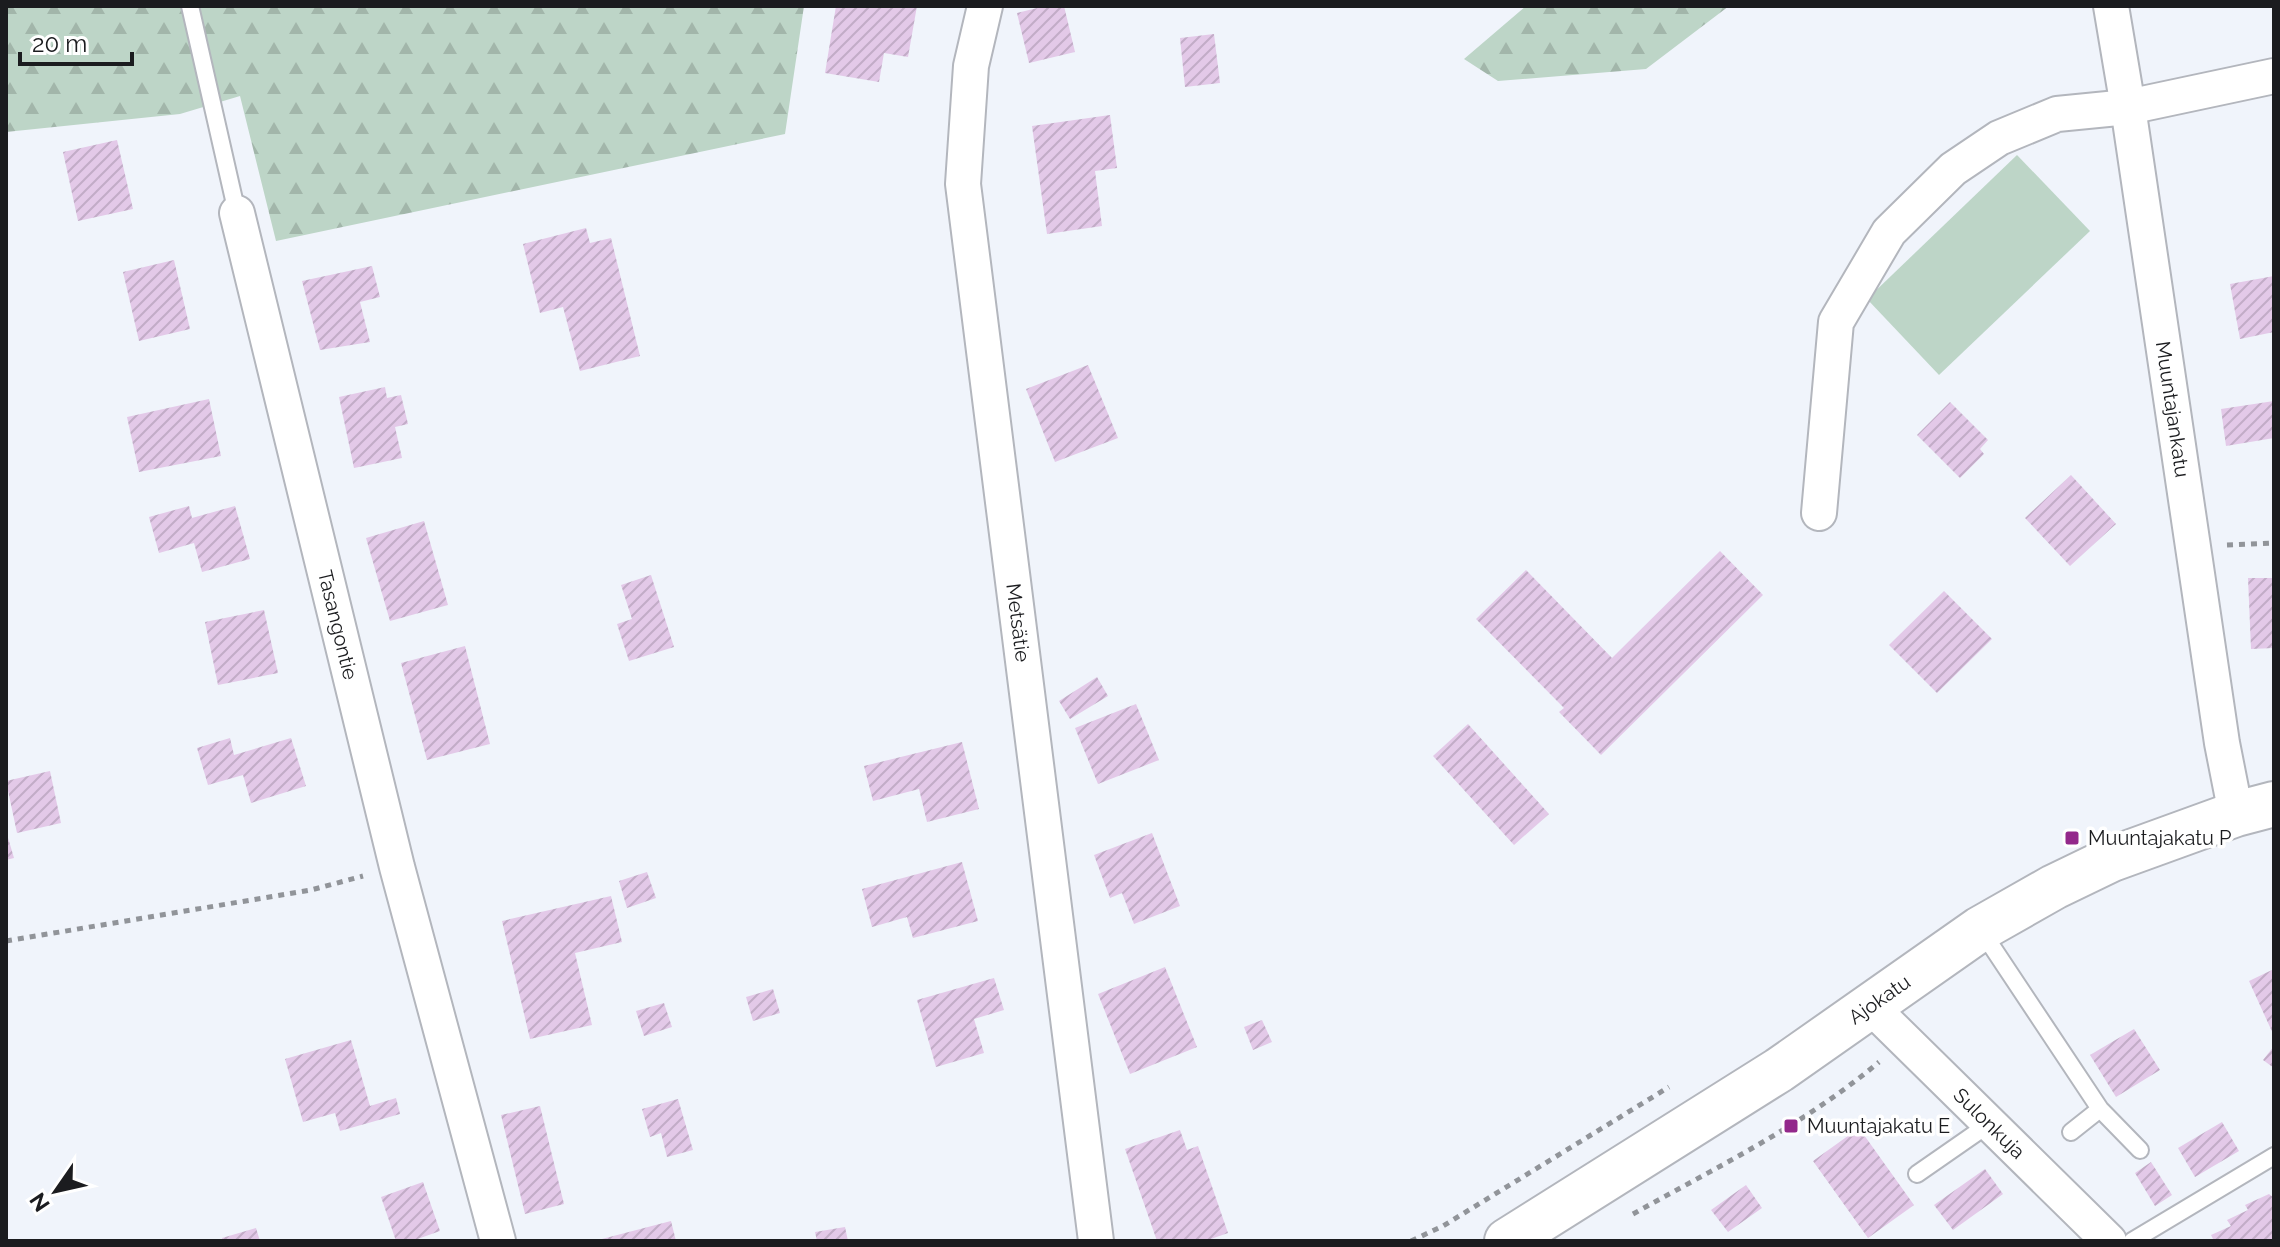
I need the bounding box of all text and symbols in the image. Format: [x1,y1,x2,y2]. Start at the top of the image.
scale bar [20,16,132,66]
text: 20 m [32,29,87,58]
street label: Muuntajankatu [2151,339,2195,479]
street label: Tasangontie [313,568,363,682]
street label: Metsätie [1001,582,1035,664]
place label: Muuntajakatu P [2088,826,2231,850]
marker: Muuntajakatu P [2063,829,2081,847]
street label: Ajokatu [1844,970,1915,1029]
street label: Sulonkuja [1949,1083,2030,1164]
place label: Muuntajakatu E [1807,1114,1950,1138]
marker: Muuntajakatu E [1782,1117,1800,1135]
north arrow [16,1151,96,1231]
text: N [24,1188,55,1216]

